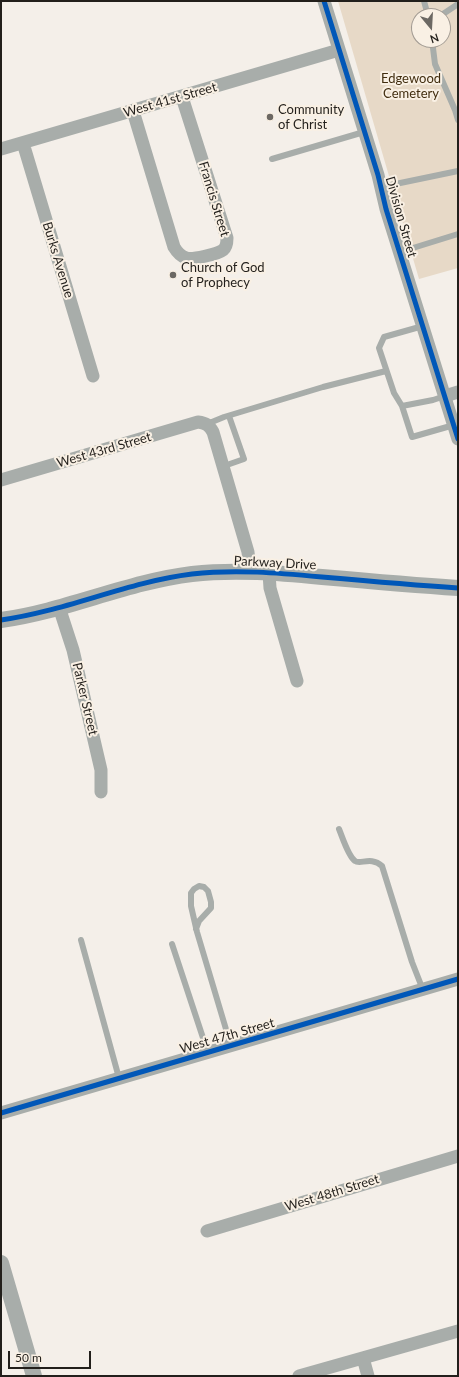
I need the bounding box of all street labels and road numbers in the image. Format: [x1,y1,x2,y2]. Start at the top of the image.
street label: West 41st Street [122,79,218,121]
street label: Francis Street [195,160,233,238]
street label: Division Street [382,175,420,259]
street label: Burks Avenue [39,220,77,300]
street label: West 43rd Street [55,429,153,471]
street label: Parkway Drive [233,553,317,573]
street label: Parker Street [69,661,101,737]
street label: West 47th Street [178,1015,276,1057]
street label: West 48th Street [283,1171,381,1215]

